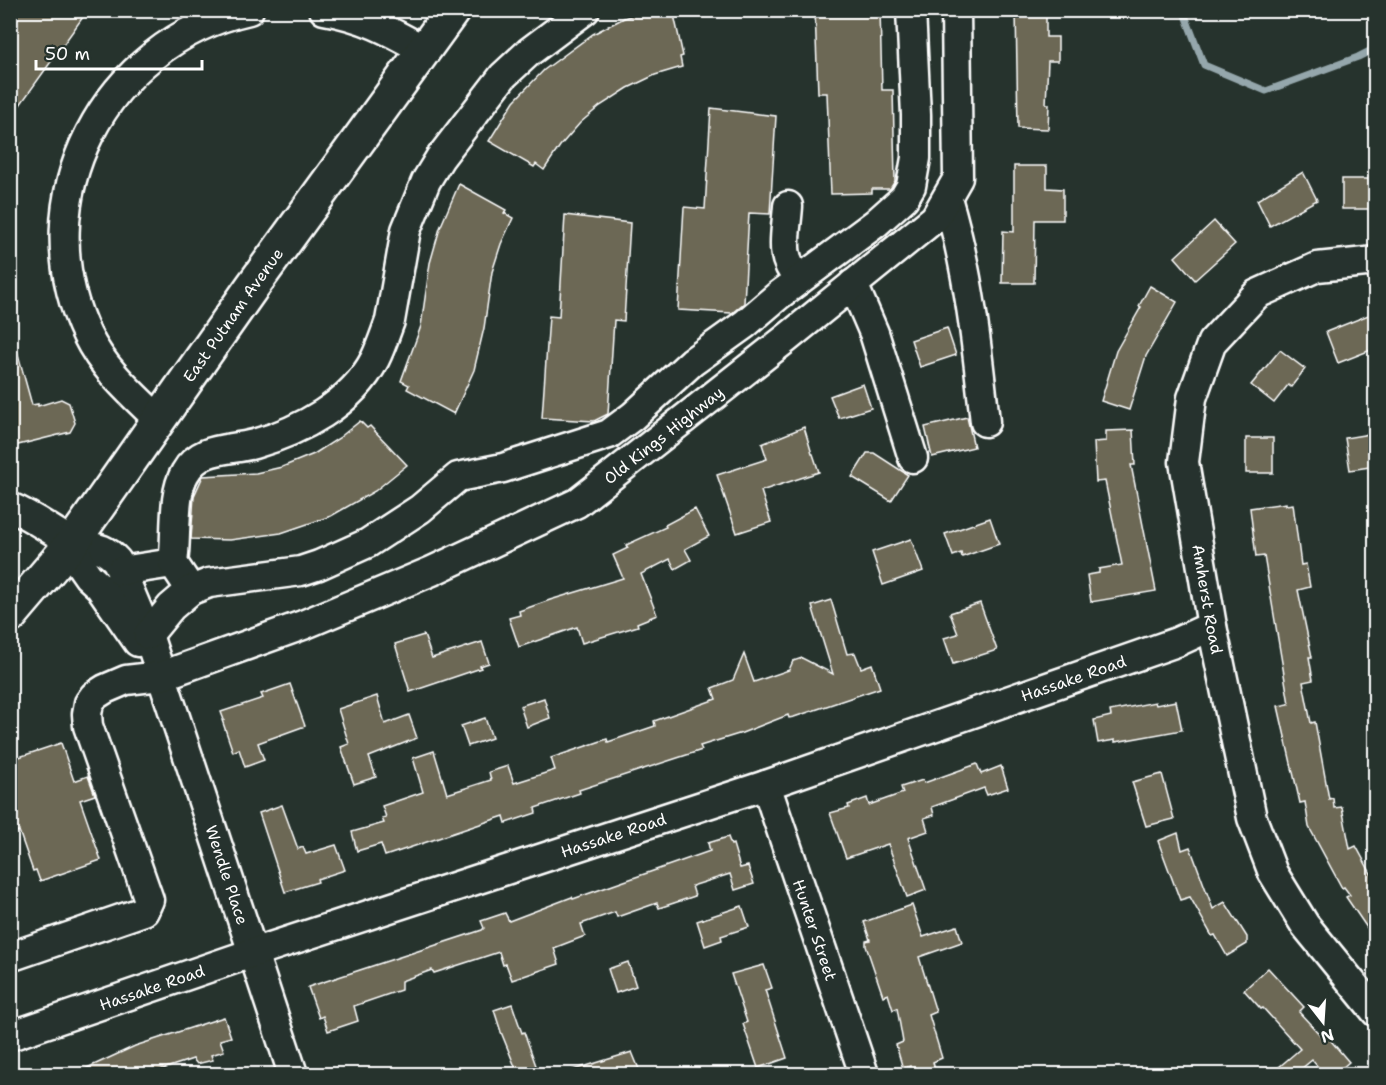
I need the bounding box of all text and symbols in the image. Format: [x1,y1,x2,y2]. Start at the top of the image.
scale bar [36,33,202,71]
text: 50 m [45,42,90,66]
street label: East Putnam Avenue [178,244,288,386]
street label: Old Kings Highway [600,382,728,489]
street label: Amherst Road [1187,543,1228,656]
street label: Hassake Road [1018,651,1129,707]
street label: Hassake Road [558,808,669,862]
street label: Wendle Place [201,823,253,927]
street label: Hunter Street [788,877,842,984]
street label: Hassake Road [97,960,208,1016]
north arrow [1293,992,1353,1052]
text: N [1318,1024,1336,1048]

